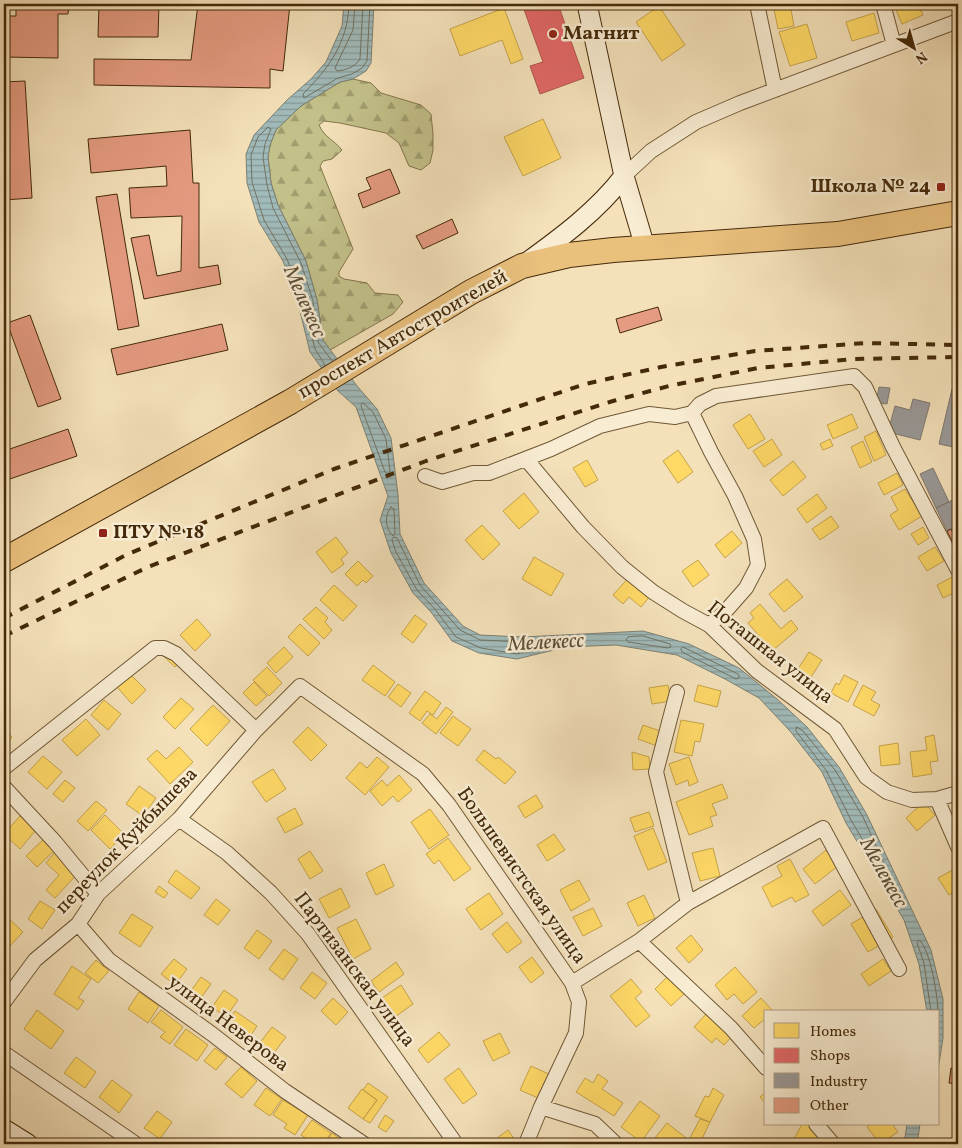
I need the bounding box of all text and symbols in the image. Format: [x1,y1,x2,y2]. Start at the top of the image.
place label: Магнит [563,20,640,48]
north arrow [890,22,940,72]
marker: Магнит [547,28,559,40]
text: N [911,47,931,68]
place label: Школа № 24 [810,173,931,201]
marker: Школа № 24 [935,181,947,193]
water label: Мелекесс [275,260,333,343]
street label: проспект Автостроителей [293,263,513,407]
place label: ПТУ № 18 [113,519,204,547]
marker: ПТУ № 18 [97,527,109,539]
street label: Поташная улица [701,595,839,711]
water label: Мелекесс [506,627,585,660]
street label: переулок Куйбышева [49,761,205,921]
street label: Большевистская улица [449,782,593,970]
water label: Мелекесс [851,832,914,914]
street label: Партизанская улица [286,887,422,1053]
street label: улица Неверова [161,969,295,1079]
legend [764,1010,940,1126]
text: Homes [810,1022,856,1043]
text: Shops [810,1046,850,1067]
text: Industry [810,1072,867,1093]
text: Other [810,1096,849,1117]

